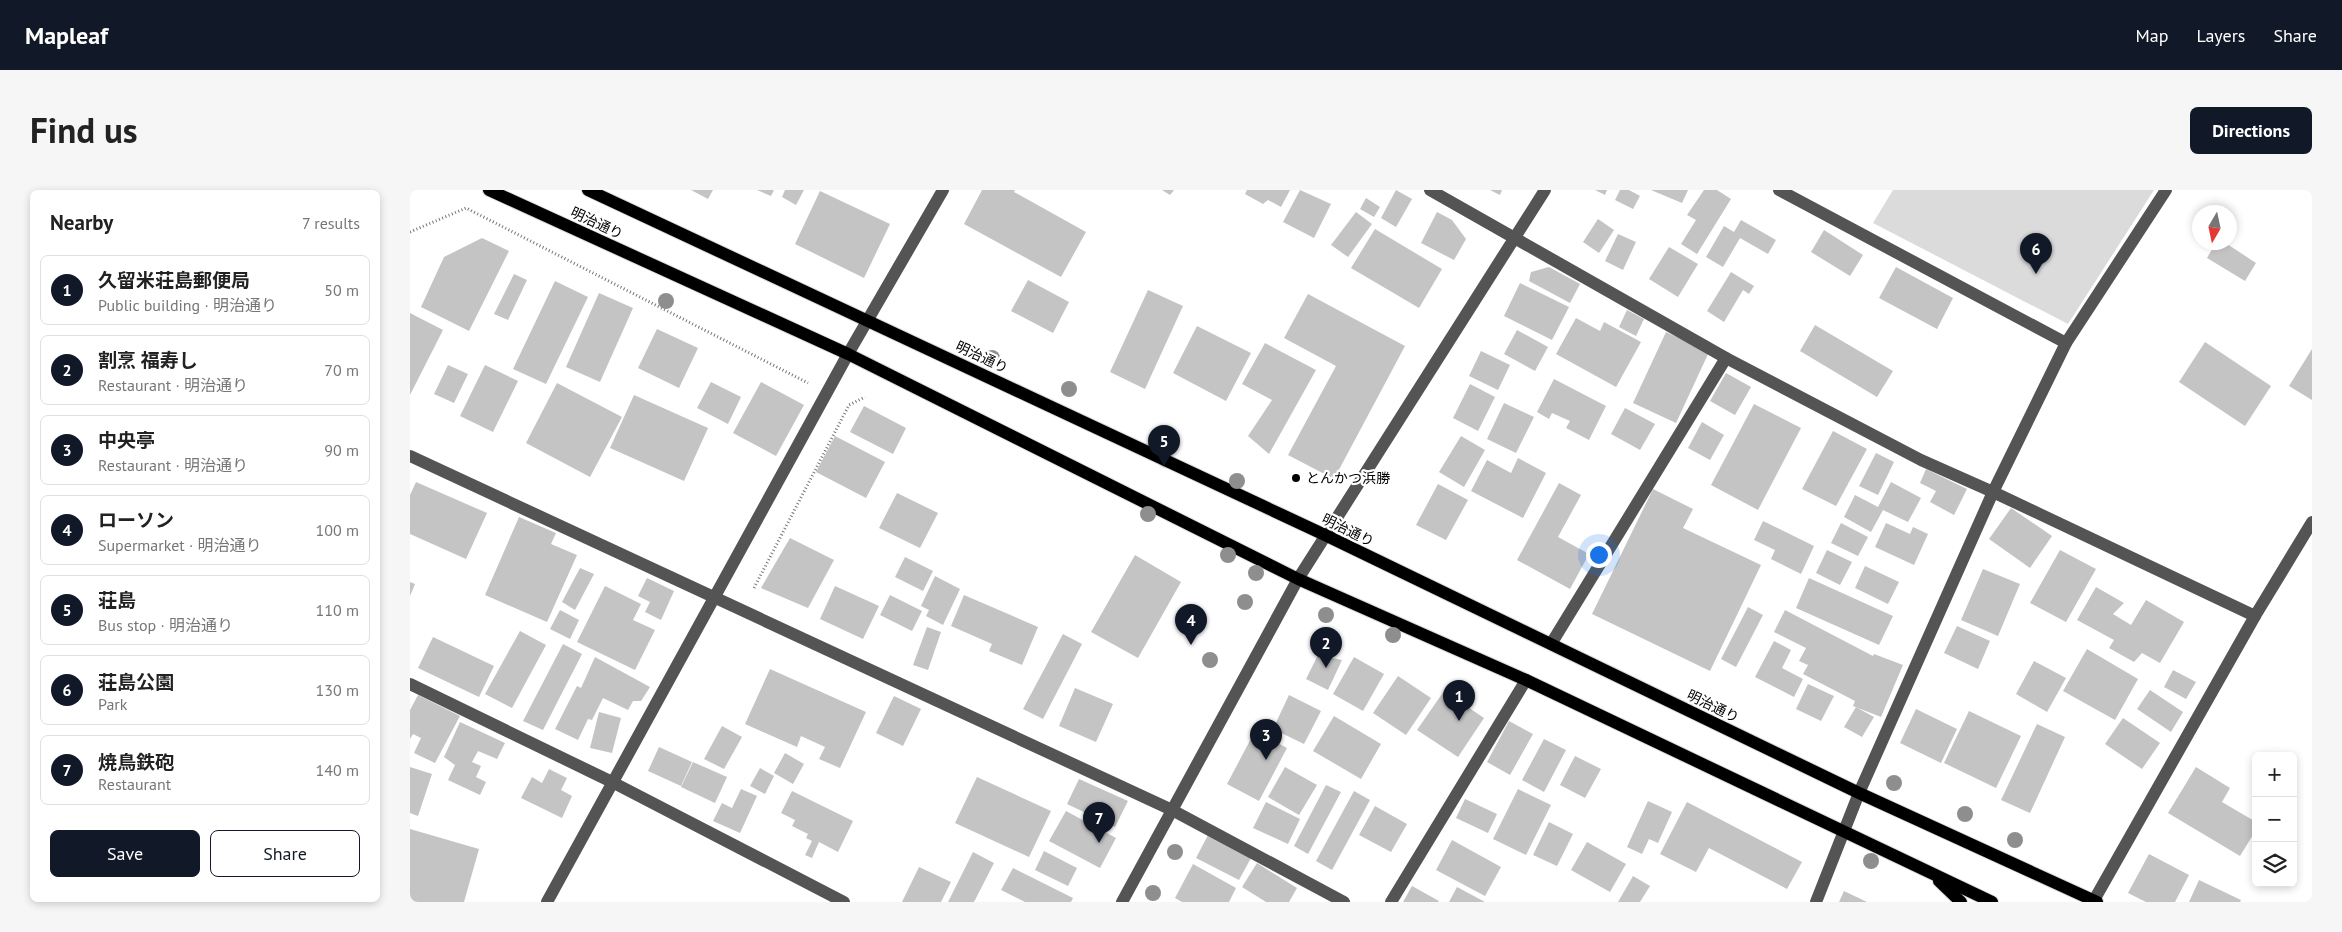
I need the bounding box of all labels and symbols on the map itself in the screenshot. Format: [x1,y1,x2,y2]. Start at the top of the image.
street label: 明治通り [568,203,626,243]
north arrow [2192,205,2237,250]
pin: 6 [2020,233,2052,274]
street label: 明治通り [953,337,1011,377]
pin: 5 [1148,425,1180,466]
place label: とんかつ浜勝 [1306,469,1391,487]
marker: とんかつ浜勝 [1290,472,1302,484]
street label: 明治通り [1319,510,1377,550]
your location [1586,542,1612,568]
pin: 4 [1175,604,1207,645]
pin: 2 [1310,627,1342,668]
pin: 1 [1443,680,1475,721]
street label: 明治通り [1684,686,1742,726]
pin: 3 [1250,719,1282,760]
pin: 7 [1083,802,1115,843]

